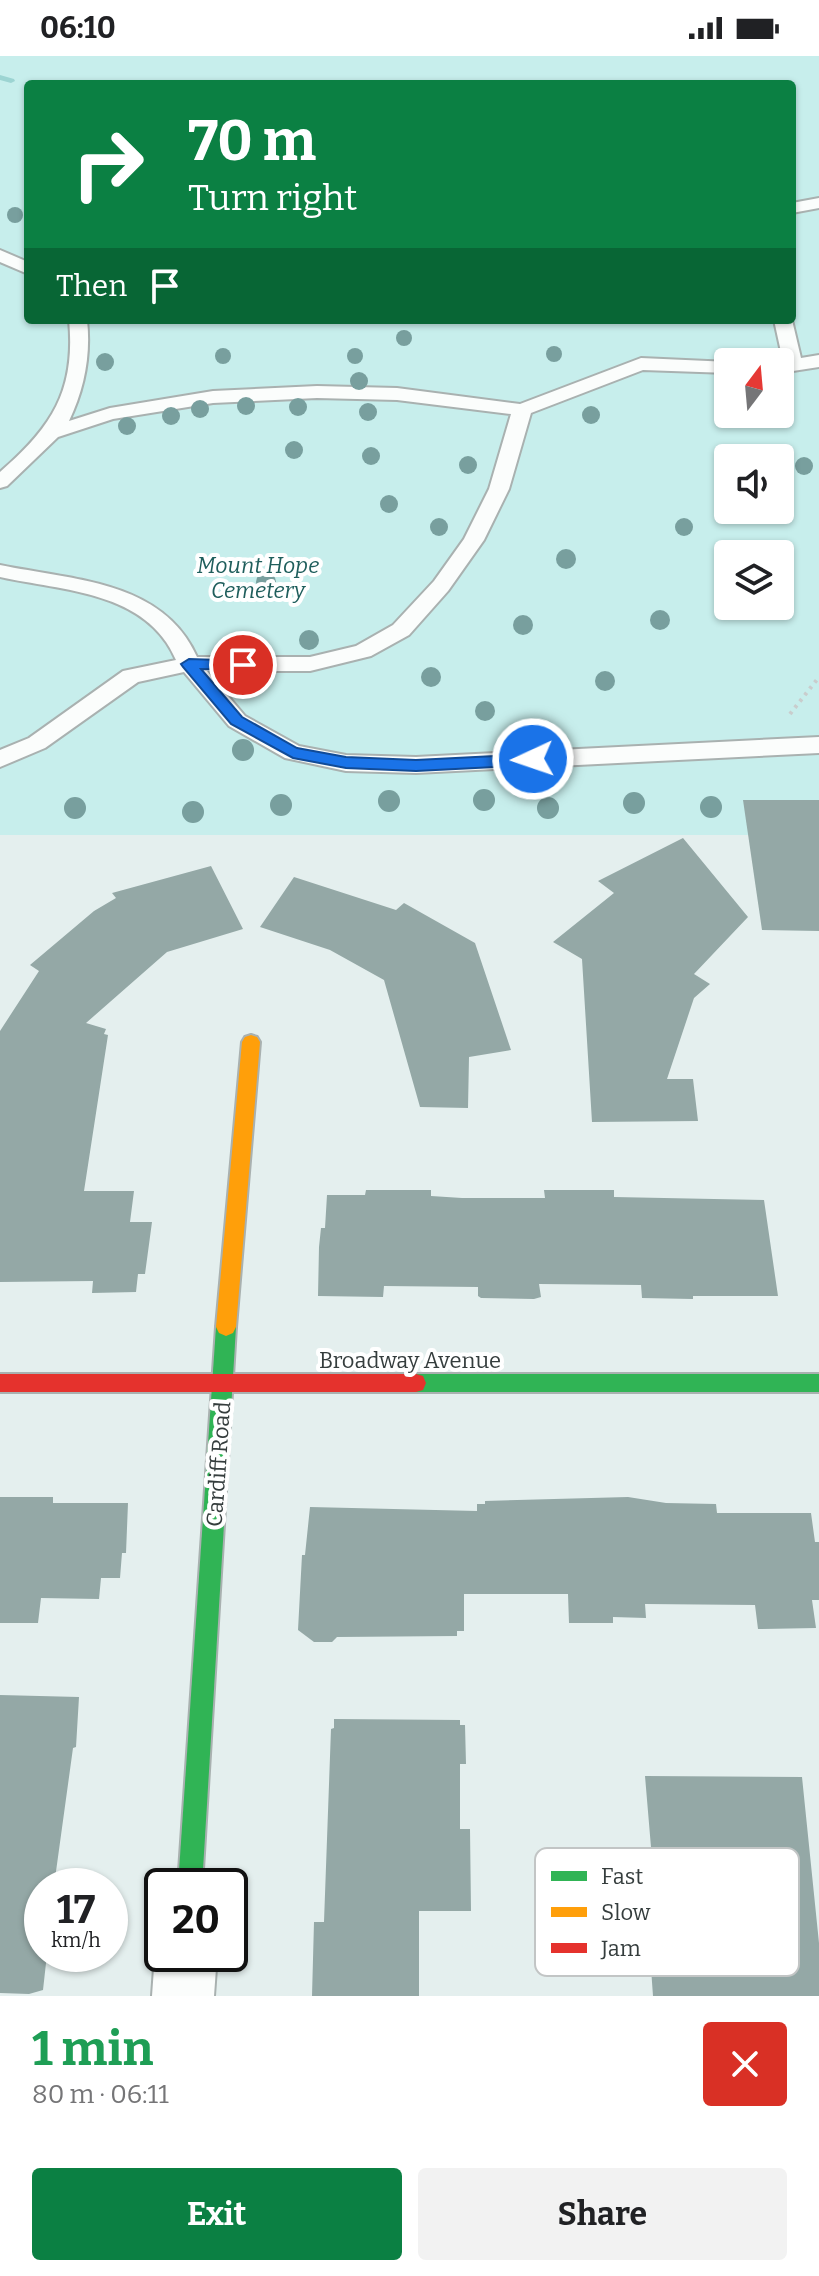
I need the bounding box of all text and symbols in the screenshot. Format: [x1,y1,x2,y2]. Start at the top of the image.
text: 06:10 [40,10,116,46]
text: 70 m [188,108,316,175]
icon: right [56,112,160,216]
text: Turn right [188,176,357,220]
icon: arrive [143,264,187,308]
text: Then [56,268,127,304]
north arrow [714,348,794,428]
map controls [714,348,794,620]
button: sound [714,444,794,524]
button: layers [714,540,794,620]
park label: Mount Hope Cemetery [197,552,319,604]
pin [209,631,277,699]
icon: arrive [221,643,265,687]
position arrow [491,717,575,801]
street label: Broadway Avenue [319,1347,501,1374]
street label: Cardiff Road [201,1400,236,1528]
legend [535,1848,799,1976]
text: Fast [601,1863,643,1890]
speed limit sign: 20 [144,1868,248,1972]
text: 17 [57,1886,95,1934]
text: Slow [601,1899,651,1926]
text: km/h [51,1928,101,1952]
text: Jam [600,1935,641,1962]
text: 1 min [32,2020,153,2078]
button: close [703,2022,787,2106]
text: 80 m · 06:11 [32,2079,169,2110]
button: Exit [32,2168,402,2260]
button: Share [418,2168,787,2260]

